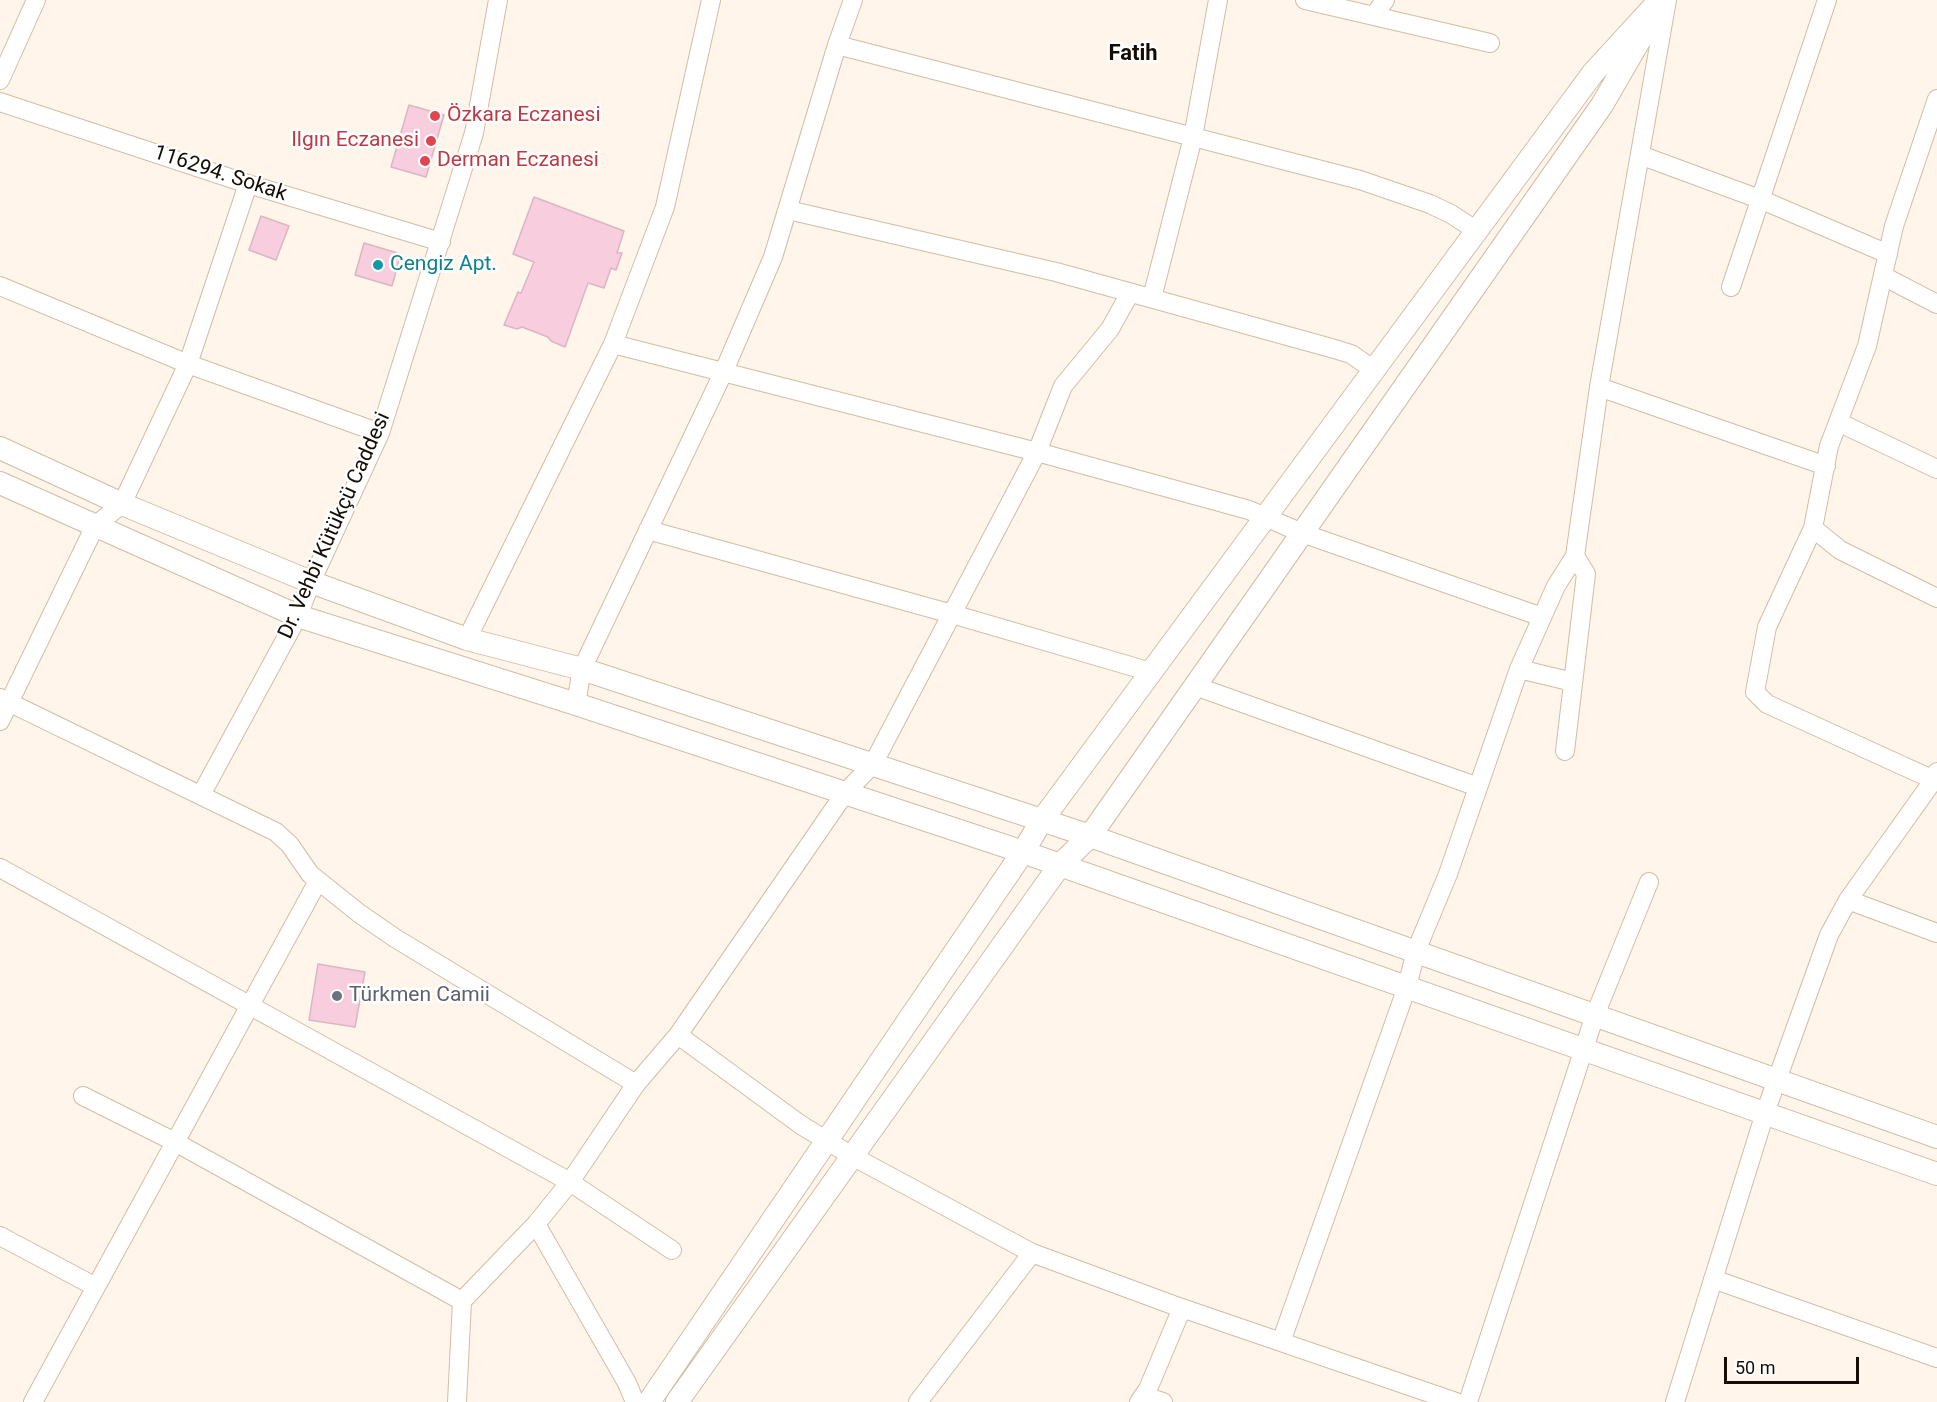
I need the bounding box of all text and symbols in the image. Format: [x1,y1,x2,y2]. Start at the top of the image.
district label: Fatih [1108,41,1158,67]
place label: Özkara Eczanesi [447,103,601,129]
marker: Özkara Eczanesi [428,109,442,123]
place label: Ilgın Eczanesi [291,128,419,154]
marker: Ilgın Eczanesi [424,134,438,148]
street label: 116294. Sokak [150,141,290,207]
place label: Derman Eczanesi [437,148,599,174]
marker: Derman Eczanesi [418,154,432,168]
place label: Cengiz Apt. [390,252,497,278]
marker: Cengiz Apt. [371,258,385,272]
street label: Dr. Vehbi Kütükçü Caddesi [274,409,396,643]
place label: Türkmen Camii [349,983,490,1009]
marker: Türkmen Camii [330,989,344,1003]
scale bar [1727,1345,1862,1383]
text: 50 m [1735,1357,1775,1378]

